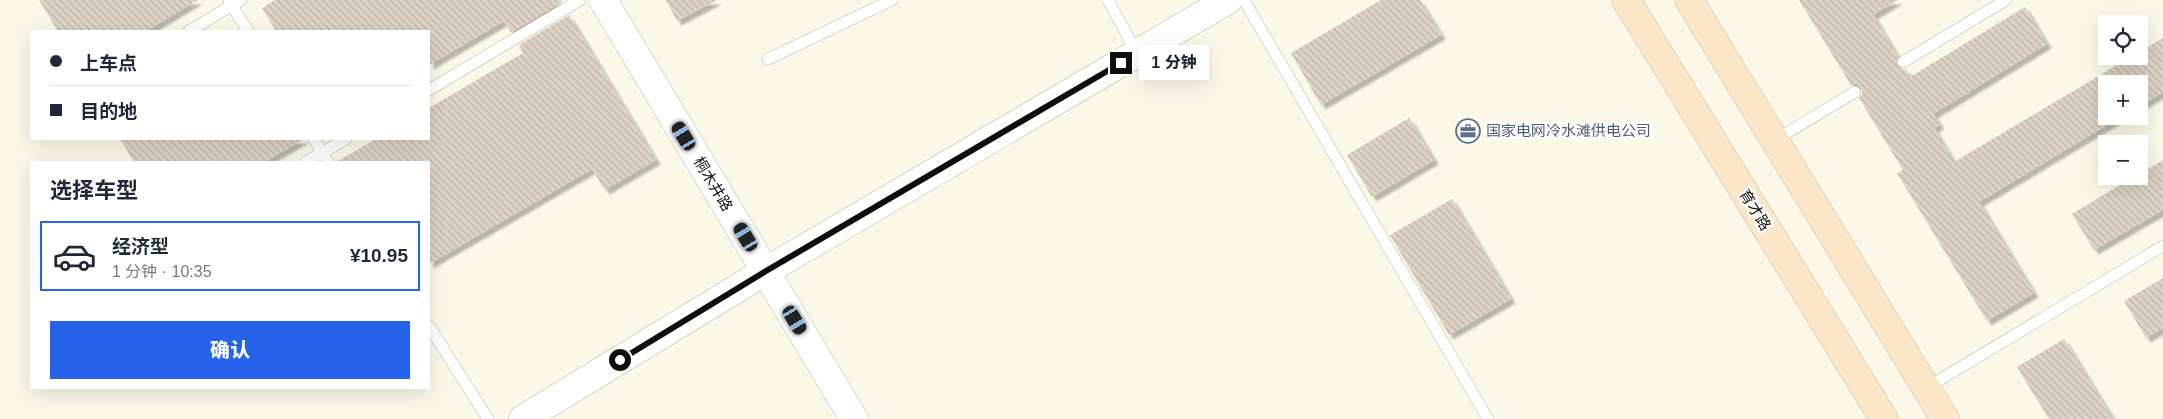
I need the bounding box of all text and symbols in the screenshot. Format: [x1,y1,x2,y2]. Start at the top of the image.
map controls [2098,15,2148,185]
button: locate [2098,15,2148,65]
callout: 1 分钟 [1138,46,1208,80]
route end [1110,52,1132,74]
text: 上车点 [80,53,137,74]
text: 1 分钟 [1151,54,1197,71]
button: + [2098,75,2148,125]
text: 目的地 [80,101,137,122]
office icon: 国家电网冷水滩供电公司 [1455,118,1481,144]
car [669,119,698,153]
place label: 国家电网冷水滩供电公司 [1486,122,1651,139]
button: − [2098,135,2148,185]
street label: 桐木井路 [691,154,736,214]
text: 选择车型 [50,178,138,203]
street label: 育才路 [1736,186,1775,233]
car [731,220,760,254]
icon: car [52,234,97,279]
text: 经济型 [112,236,169,257]
text: ¥10.95 [350,245,408,266]
text: 1 分钟 · 10:35 [112,263,212,280]
car [780,303,809,337]
button: 确认 [50,321,410,379]
route start [609,349,631,371]

